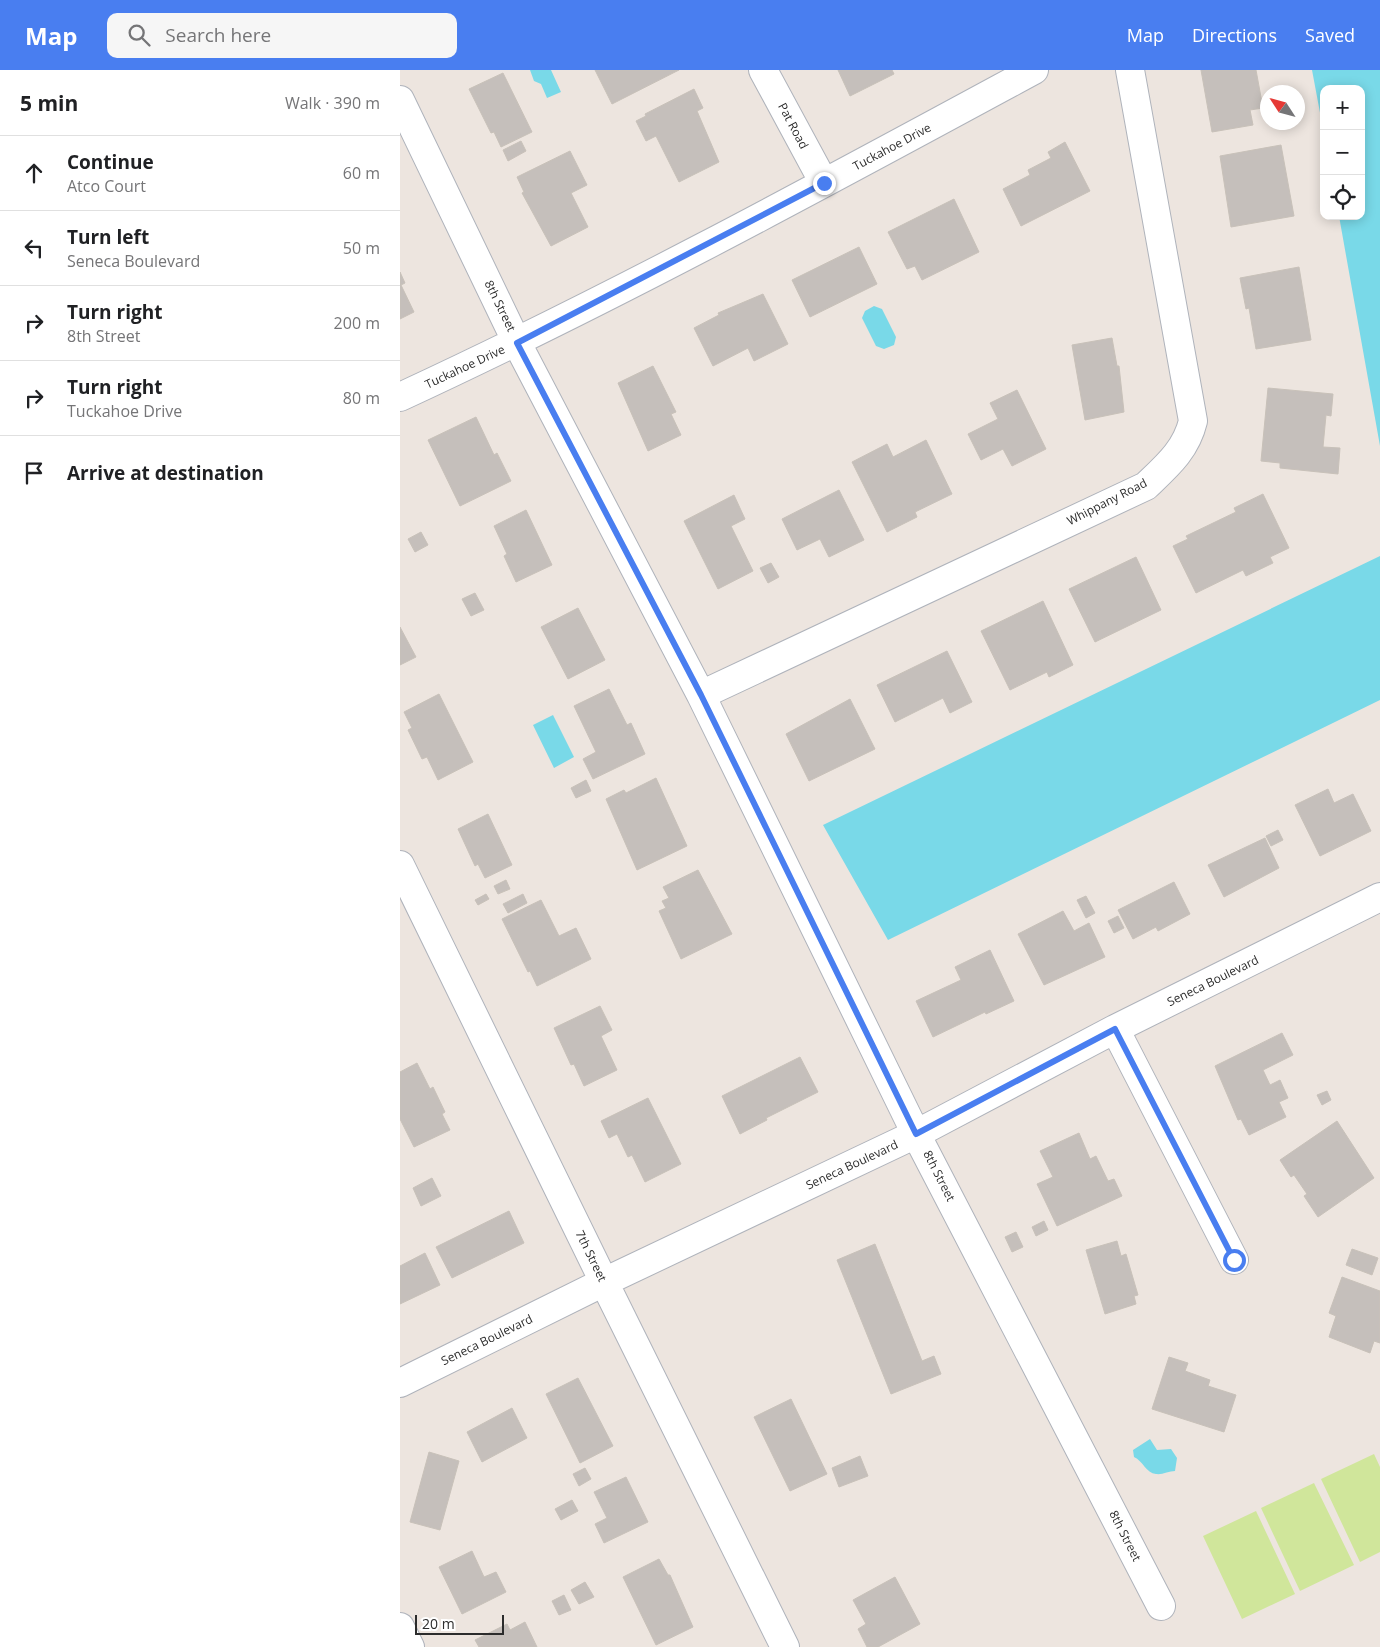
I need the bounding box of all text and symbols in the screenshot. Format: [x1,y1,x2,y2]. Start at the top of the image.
search box [107,13,457,58]
text: Map [25,19,77,52]
icon: search [125,21,153,49]
text: Search here [165,22,271,48]
text: Map [1127,23,1164,47]
text: Directions [1192,23,1277,47]
text: Saved [1305,23,1355,47]
north arrow [1260,85,1305,130]
map controls [1320,85,1365,220]
button: + [1320,85,1365,130]
text: 5 min [20,89,78,117]
text: Walk · 390 m [285,92,380,114]
street label: Pat Road [774,100,813,152]
street label: Tuckahoe Drive [850,119,934,174]
button: − [1320,130,1365,175]
text: Continue [67,149,154,175]
icon: ahead [20,159,48,187]
text: 60 m [343,162,380,184]
route end [813,172,836,195]
text: Atco Court [67,175,146,197]
button: locate [1320,175,1365,220]
text: Turn left [67,224,149,250]
icon: left [20,234,48,262]
text: 50 m [343,237,380,259]
text: Seneca Boulevard [67,250,200,272]
street label: 8th Street [481,277,520,334]
text: Turn right [67,299,162,325]
icon: right [20,309,48,337]
text: 200 m [334,312,380,334]
text: 8th Street [67,325,141,347]
street label: Tuckahoe Drive [422,340,508,393]
text: Turn right [67,374,162,400]
icon: right [20,384,48,412]
text: 80 m [343,387,380,409]
text: Tuckahoe Drive [67,400,182,422]
icon: arrive [20,459,48,487]
text: Arrive at destination [67,460,264,486]
street label: Whippany Road [1064,474,1150,529]
street label: Seneca Boulevard [1164,951,1261,1010]
street label: Seneca Boulevard [803,1136,901,1193]
street label: 8th Street [919,1147,960,1204]
street label: 7th Street [572,1227,611,1284]
route start [1223,1249,1246,1272]
street label: Seneca Boulevard [438,1310,535,1369]
street label: 8th Street [1105,1507,1146,1564]
scale bar [415,1612,504,1635]
text: 20 m [422,1614,455,1633]

